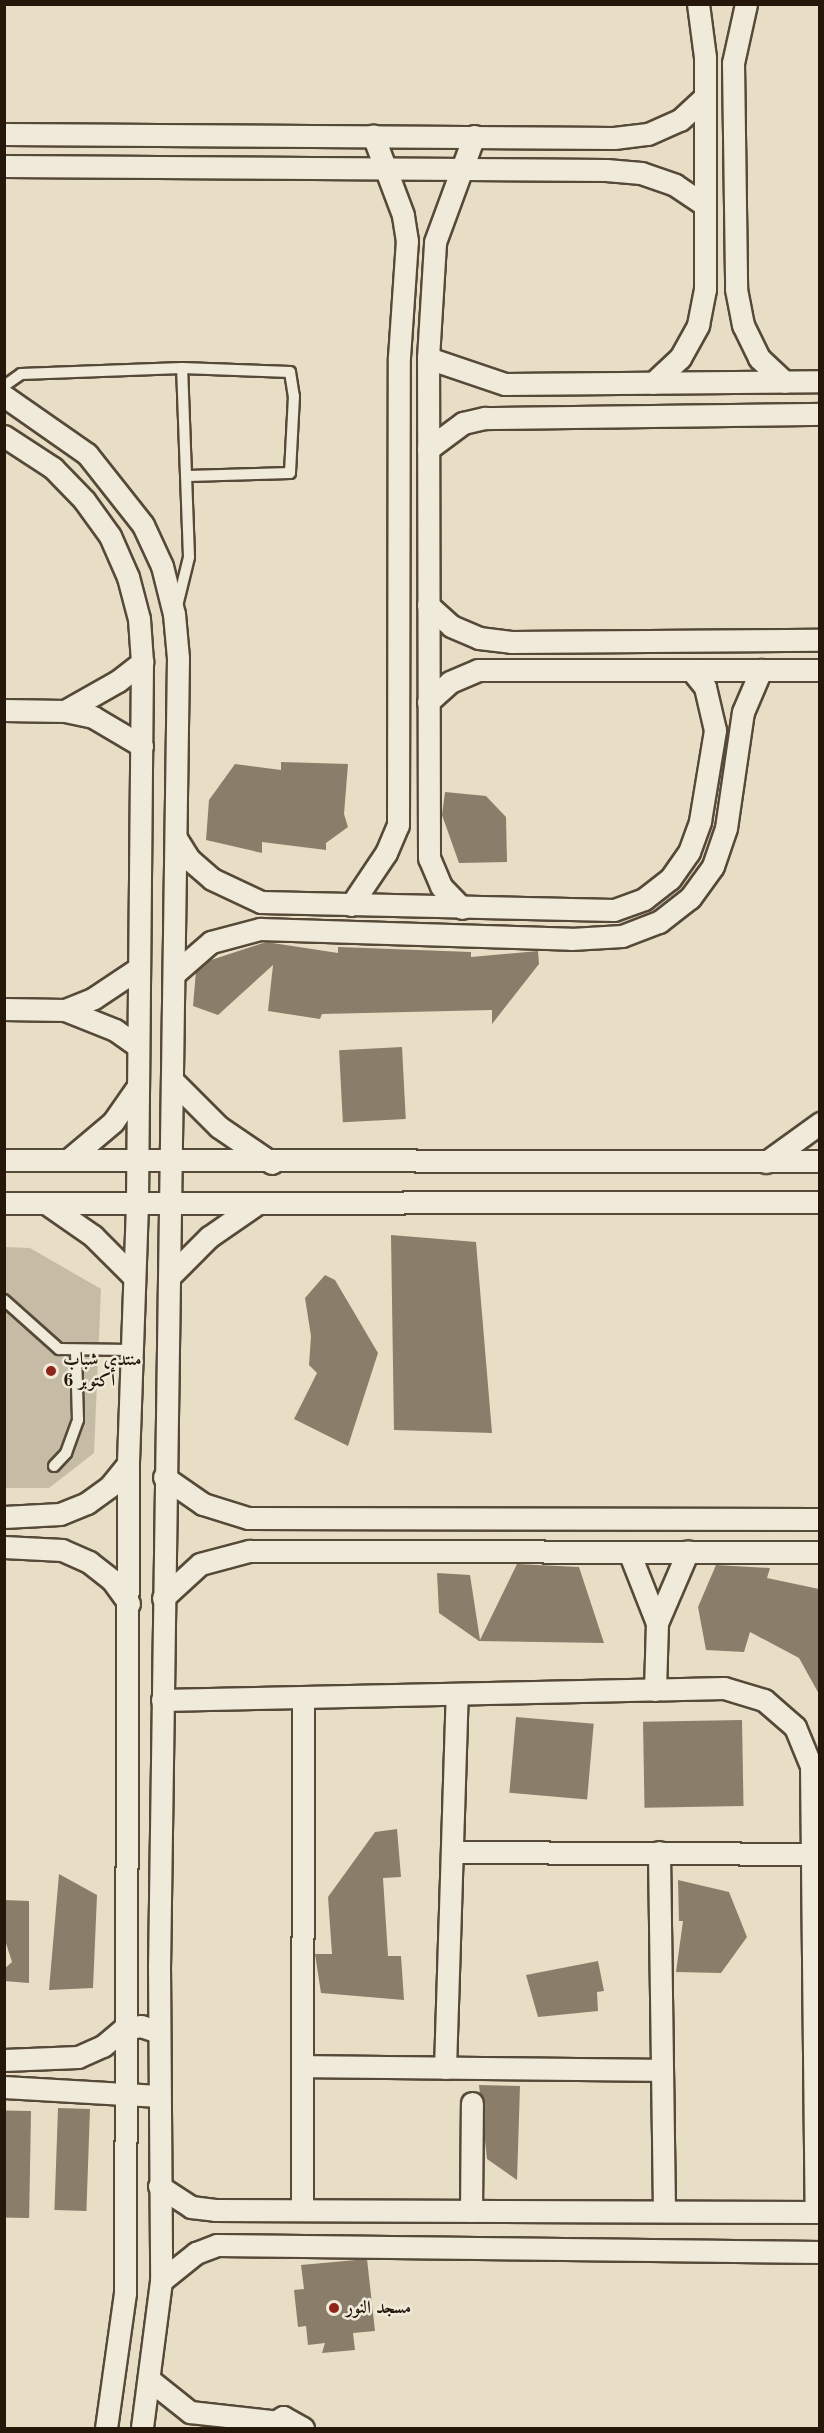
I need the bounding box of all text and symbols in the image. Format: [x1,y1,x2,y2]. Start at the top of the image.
place label: منتدى شباب 6 أكتوبر [63,1350,141,1392]
marker: منتدى شباب 6 أكتوبر [44,1364,58,1378]
place label: مسجد النور [346,2297,411,2319]
marker: مسجد النور [327,2301,341,2315]

